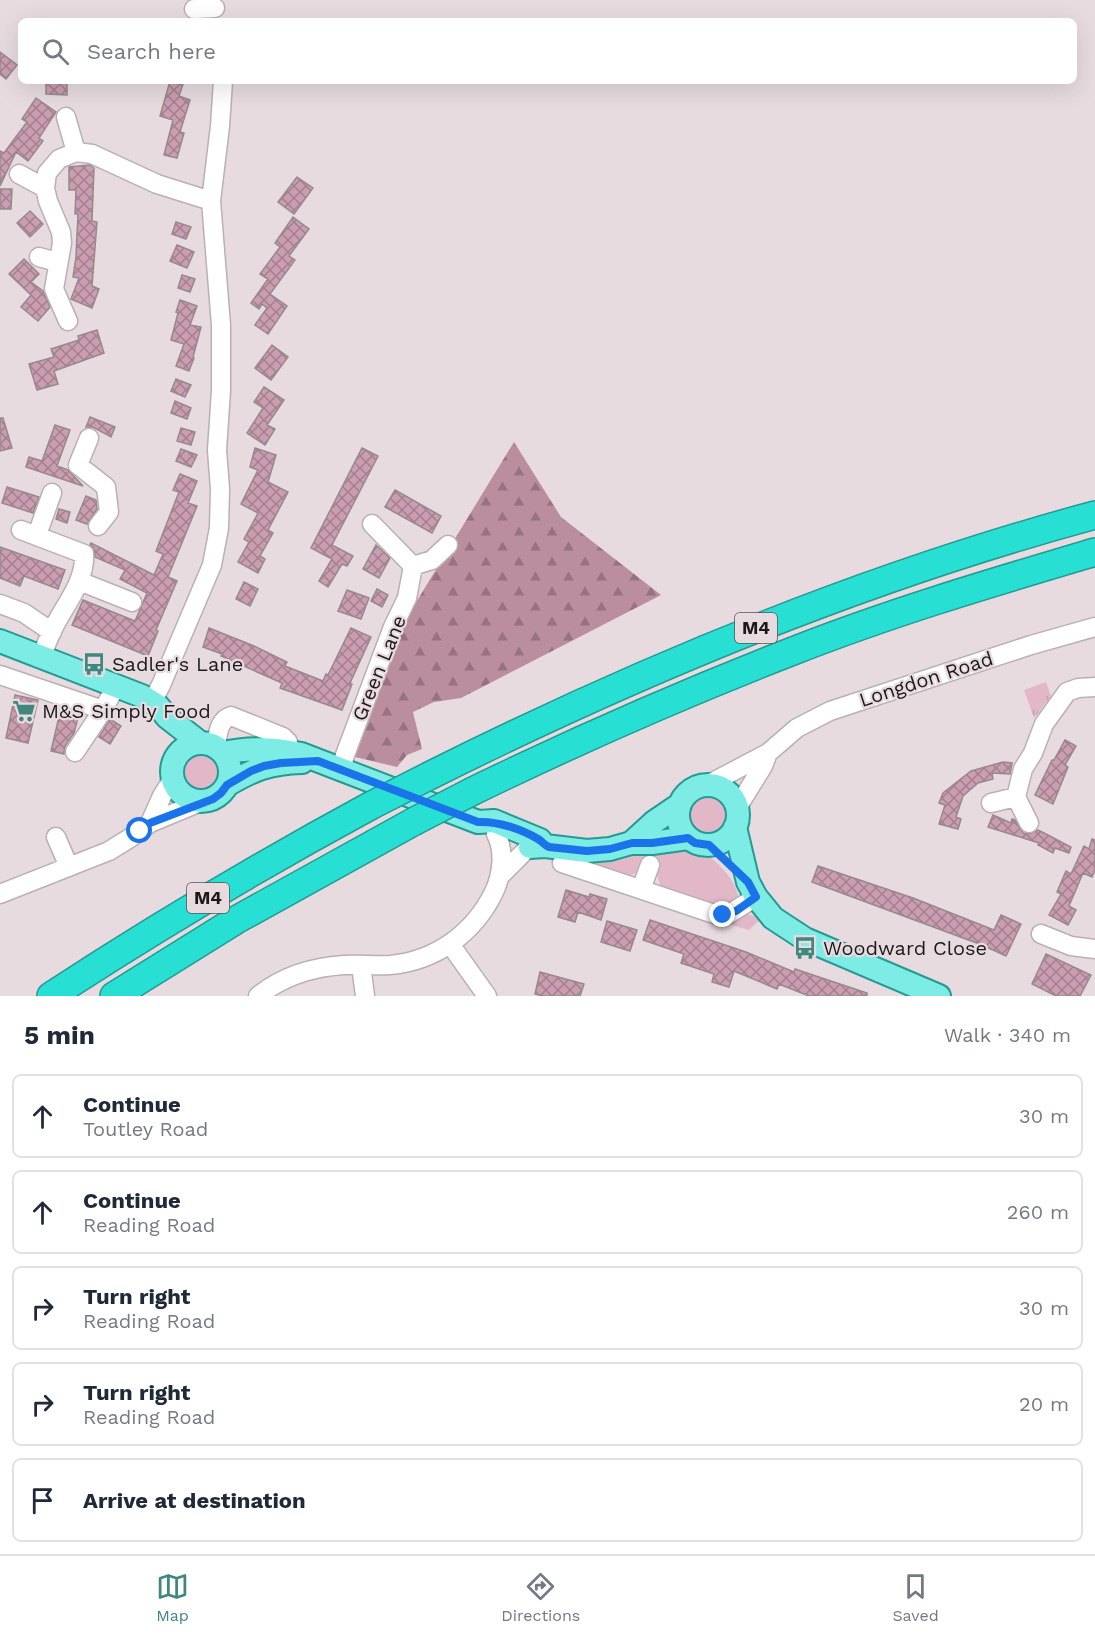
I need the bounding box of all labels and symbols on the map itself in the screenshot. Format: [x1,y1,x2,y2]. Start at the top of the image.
street label: Green Lane [347,612,411,724]
road number: M4 [735,613,777,643]
street label: Longdon Road [856,646,996,712]
bus stop icon: Sadler's Lane [81,651,107,677]
place label: Sadler's Lane [112,652,243,676]
supermarket icon: M&S Simply Food [11,698,37,724]
place label: M&S Simply Food [42,699,211,723]
route start [126,817,152,843]
road number: M4 [187,883,229,913]
route end [709,901,735,927]
bus stop icon: Woodward Close [792,935,818,961]
place label: Woodward Close [823,936,987,960]

